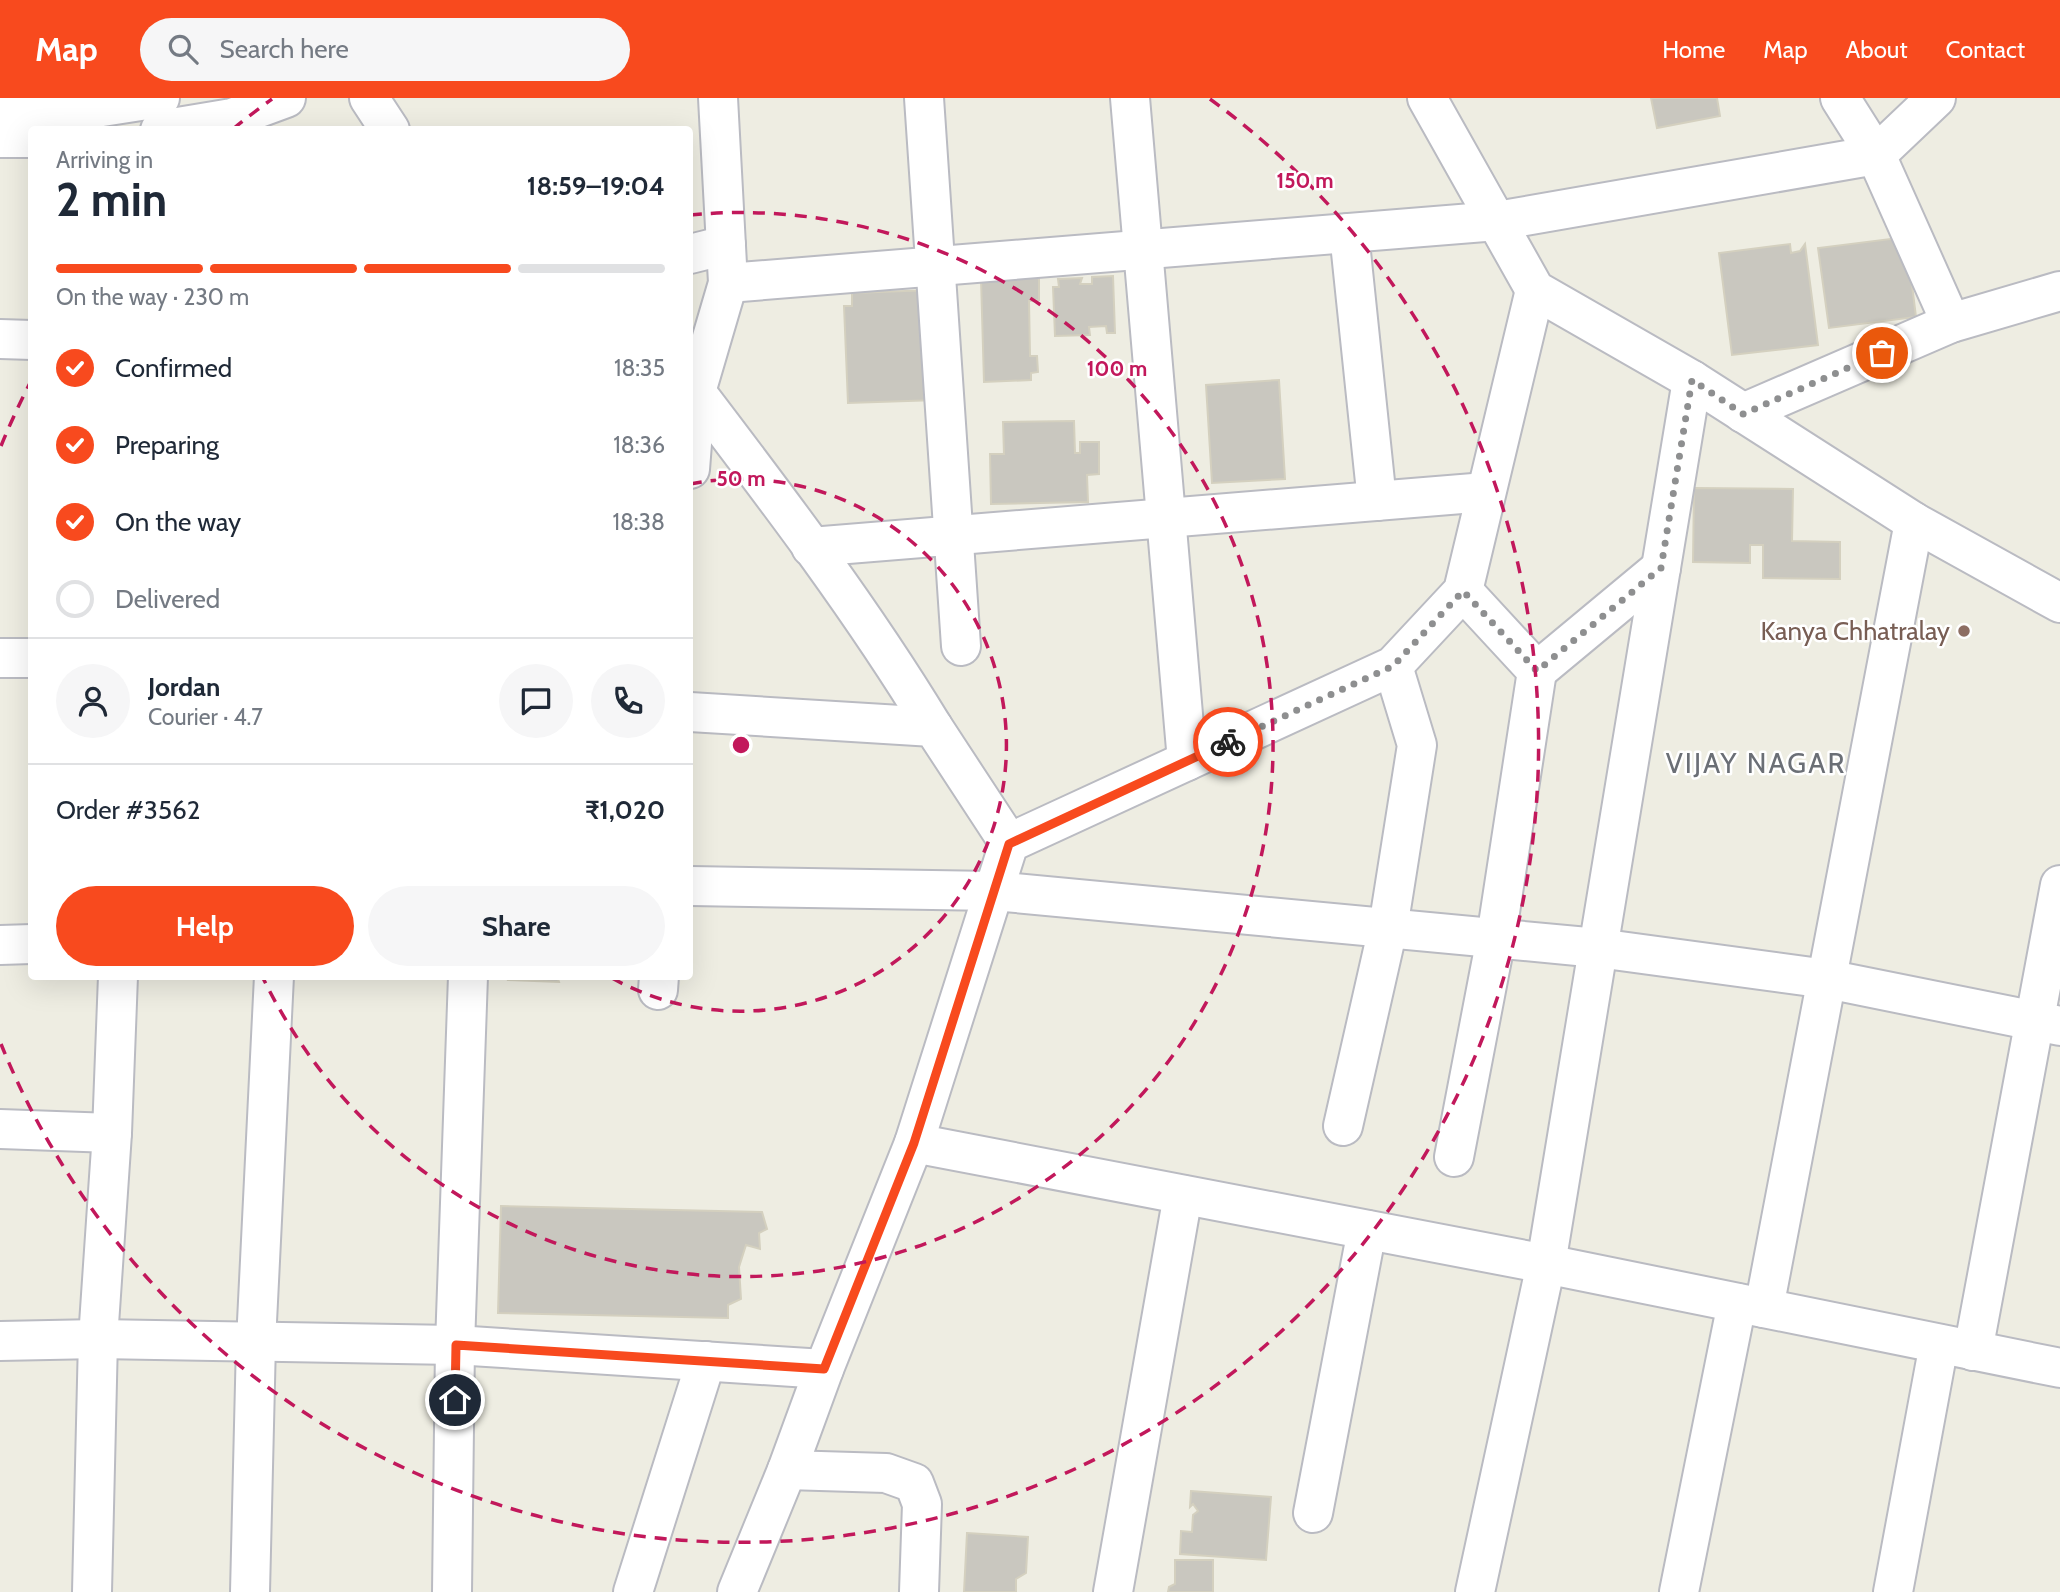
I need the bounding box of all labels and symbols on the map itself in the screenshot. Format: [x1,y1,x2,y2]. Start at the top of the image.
text: 150 m [1277,168,1333,193]
pin [1852,323,1912,383]
text: 100 m [1087,356,1147,381]
text: 50 m [716,466,766,491]
place label: Kanya Chhatralay [1760,615,1950,647]
marker: Kanya Chhatralay [1956,623,1972,639]
courier [1193,707,1263,777]
centre of rings [729,733,753,757]
district label: VIJAY NAGAR [1666,746,1846,780]
pin [425,1370,485,1430]

